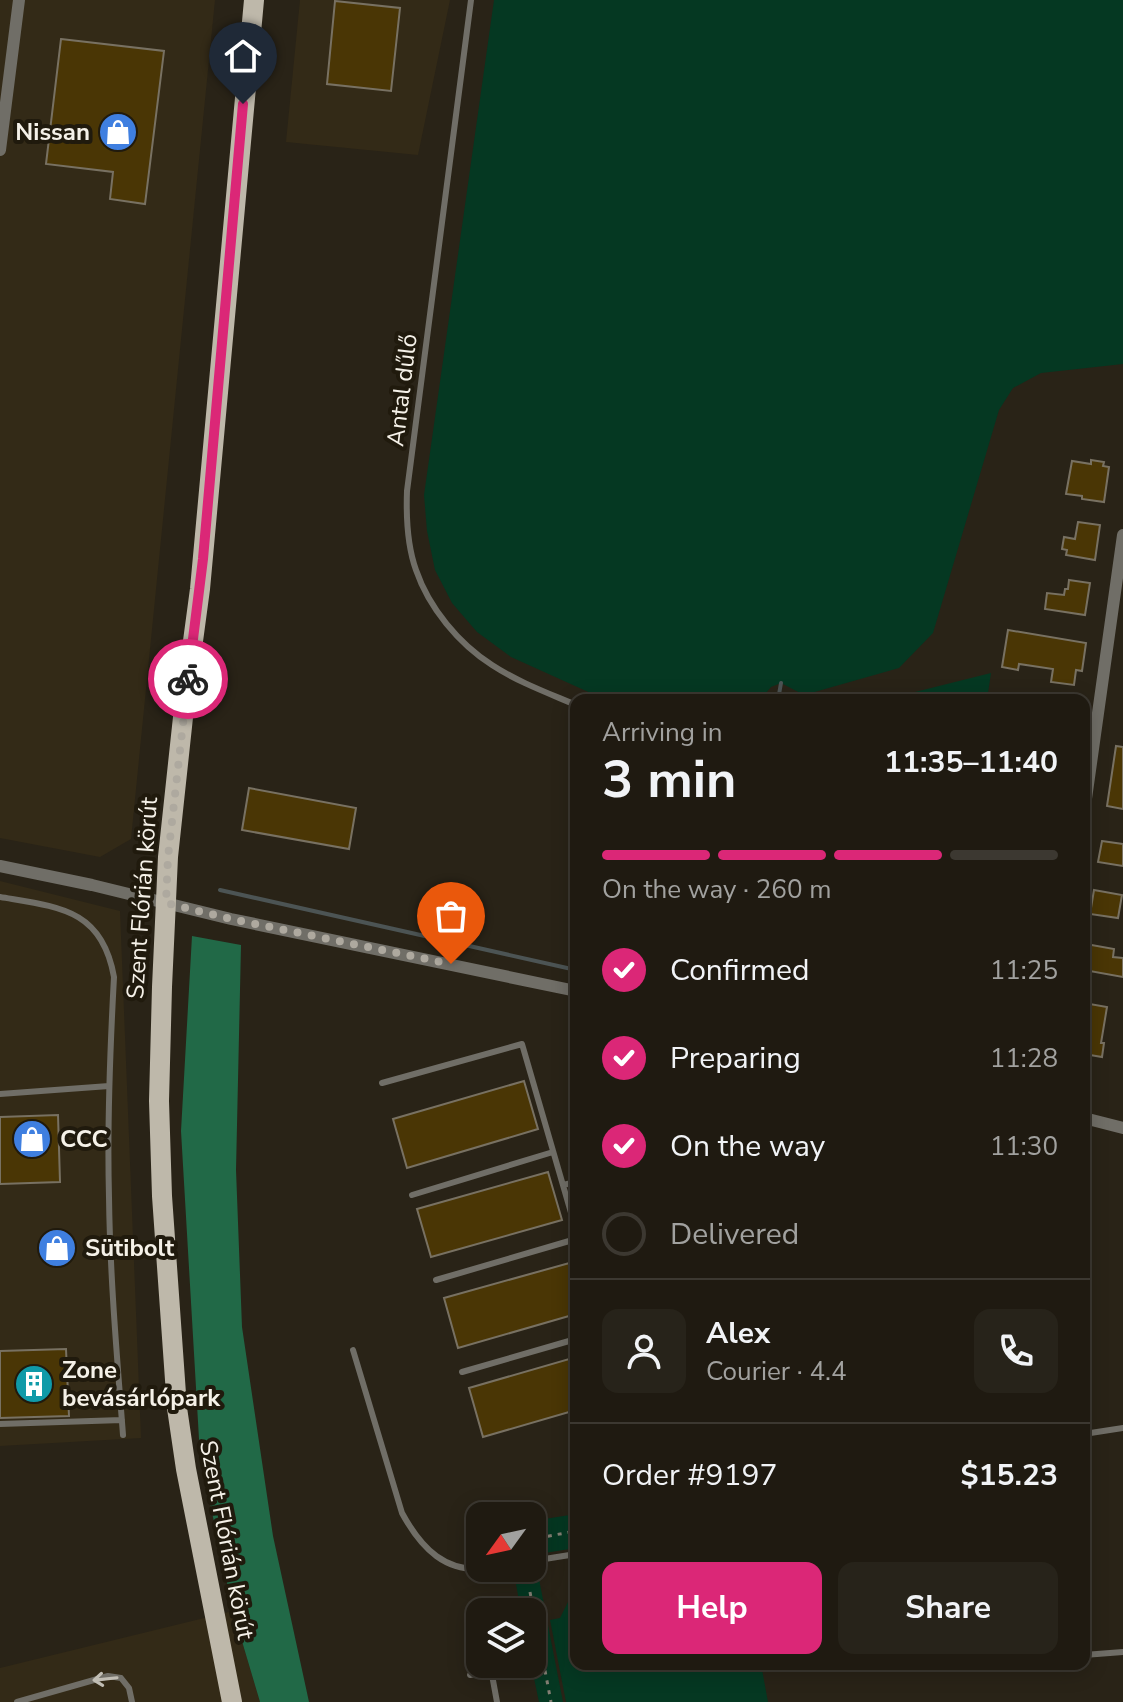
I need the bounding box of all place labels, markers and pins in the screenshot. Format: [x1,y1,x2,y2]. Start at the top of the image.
pin [209,22,277,104]
shop icon: Nissan [97,111,139,153]
place label: Nissan [15,116,90,148]
pin [417,882,485,964]
shop icon: CCC [11,1118,53,1160]
place label: CCC [60,1123,108,1155]
shop icon: Sütibolt [36,1227,78,1269]
place label: Sütibolt [85,1232,175,1264]
place label: Zone bevásárlópark [62,1354,221,1414]
building icon: Zone bevásárlópark [13,1363,55,1405]

